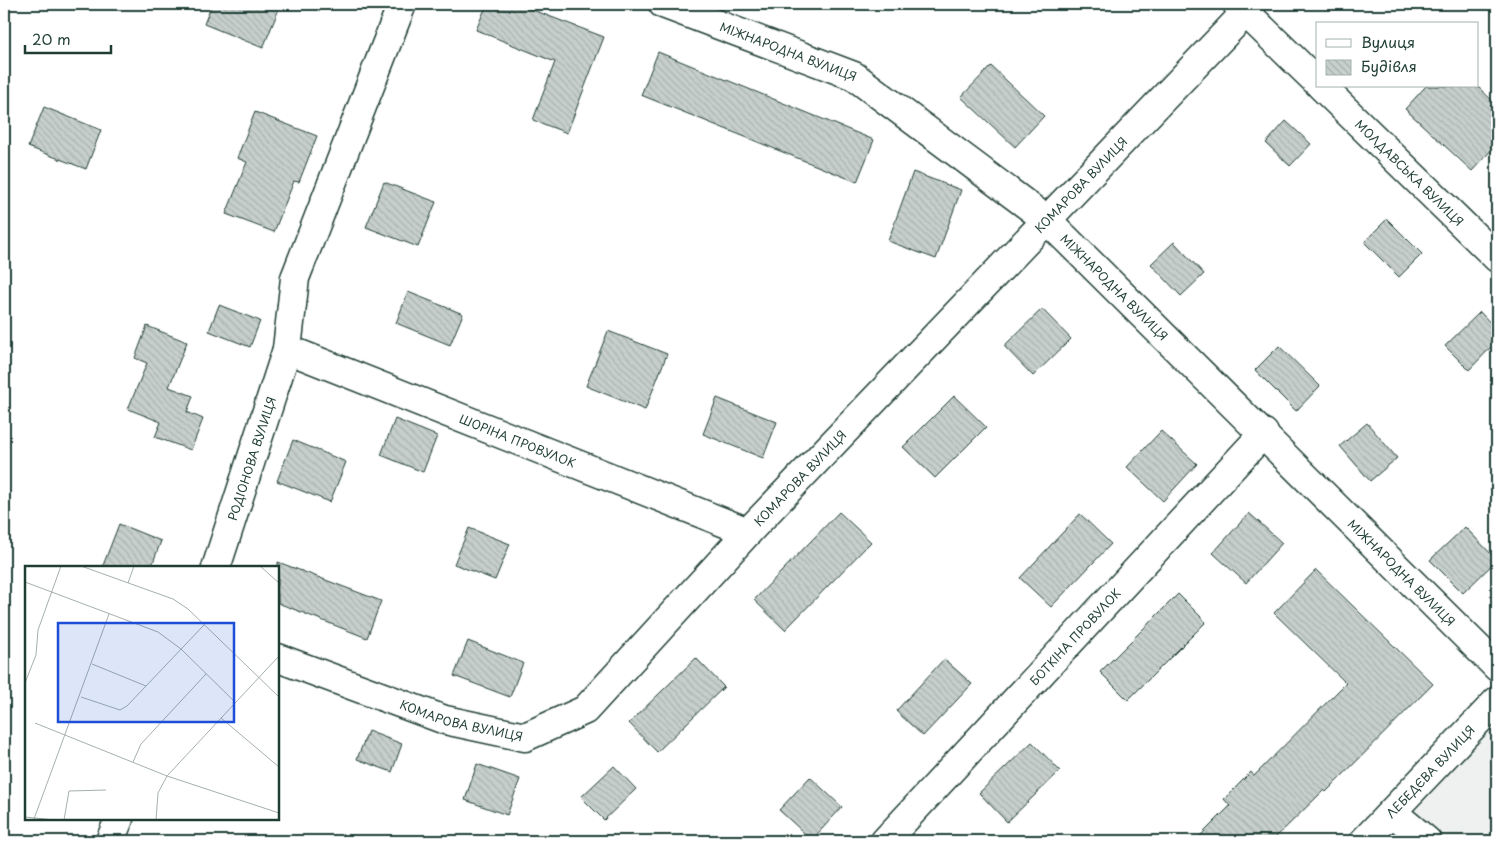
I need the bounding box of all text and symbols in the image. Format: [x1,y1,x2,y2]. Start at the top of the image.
street label: МІЖНАРОДНА ВУЛИЦЯ [717,17,859,85]
scale bar [25,22,111,54]
legend [1316,22,1478,88]
text: 20 m [32,27,71,50]
text: Вулиця [1361,30,1415,53]
text: Будівля [1361,54,1417,77]
street label: МОЛДАВСЬКА ВУЛИЦЯ [1351,115,1468,230]
street label: КОМАРОВА ВУЛИЦЯ [1030,133,1131,237]
street label: МІЖНАРОДНА ВУЛИЦЯ [1057,230,1172,344]
street label: РОДІОНОВА ВУЛИЦЯ [223,394,280,523]
street label: ШОРІНА ПРОВУЛОК [457,409,579,472]
street label: КОМАРОВА ВУЛИЦЯ [749,426,850,530]
street label: МІЖНАРОДНА ВУЛИЦЯ [1344,515,1460,630]
inset map [25,566,279,820]
street label: БОТКІНА ПРОВУЛОК [1025,584,1125,689]
street label: КОМАРОВА ВУЛИЦЯ [397,695,524,745]
street label: ЛЕБЕДЄВА ВУЛИЦЯ [1382,721,1479,822]

